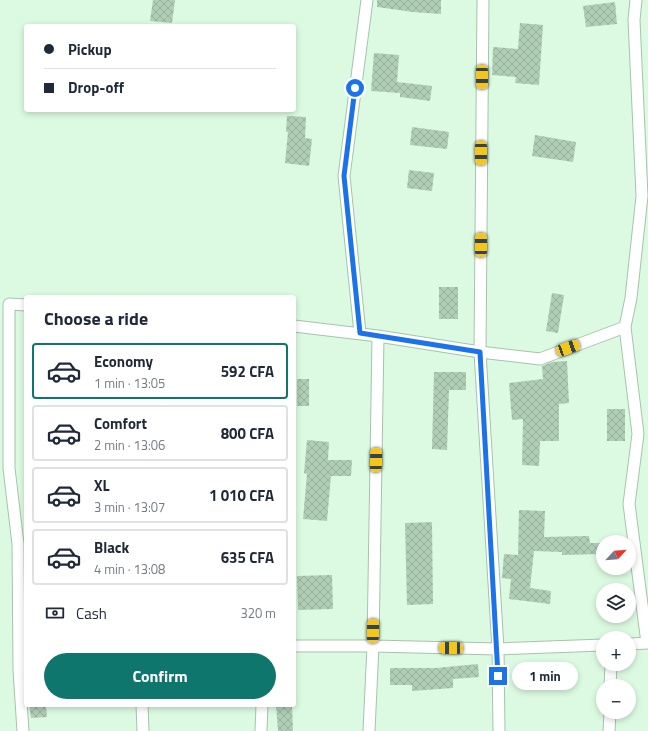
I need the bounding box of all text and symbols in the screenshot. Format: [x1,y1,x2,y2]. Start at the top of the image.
text: Pickup [68,38,112,61]
car [476,65,488,89]
text: Drop-off [68,76,124,99]
route start [346,79,364,97]
car [475,141,487,165]
car [475,233,487,257]
text: Choose a ride [44,305,148,332]
car [555,338,581,358]
text: Economy [94,350,153,373]
icon: car [46,353,82,389]
text: 592 CFA [221,360,274,383]
text: 1 min · 13:05 [94,373,165,393]
text: Comfort [94,412,147,435]
icon: car [46,415,82,451]
text: 800 CFA [221,422,274,445]
text: 2 min · 13:06 [94,435,165,455]
car [370,448,382,472]
text: XL [94,474,110,497]
icon: car [46,477,82,513]
text: 1 010 CFA [209,484,274,507]
text: 3 min · 13:07 [94,497,165,517]
north arrow [596,535,636,575]
map controls [596,535,636,719]
text: Black [94,536,129,559]
icon: car [46,539,82,575]
text: 635 CFA [221,546,274,569]
text: 4 min · 13:08 [94,559,165,579]
button: layers [596,583,636,623]
icon: cash [44,602,66,624]
text: Cash [76,602,107,625]
text: 320 m [240,603,276,623]
car [367,619,379,643]
button: + [596,631,636,671]
car [439,642,463,654]
button: Confirm [44,653,276,699]
callout: 1 min [512,662,578,690]
text: 1 min [529,666,561,686]
route end [489,667,507,685]
button: − [596,679,636,719]

